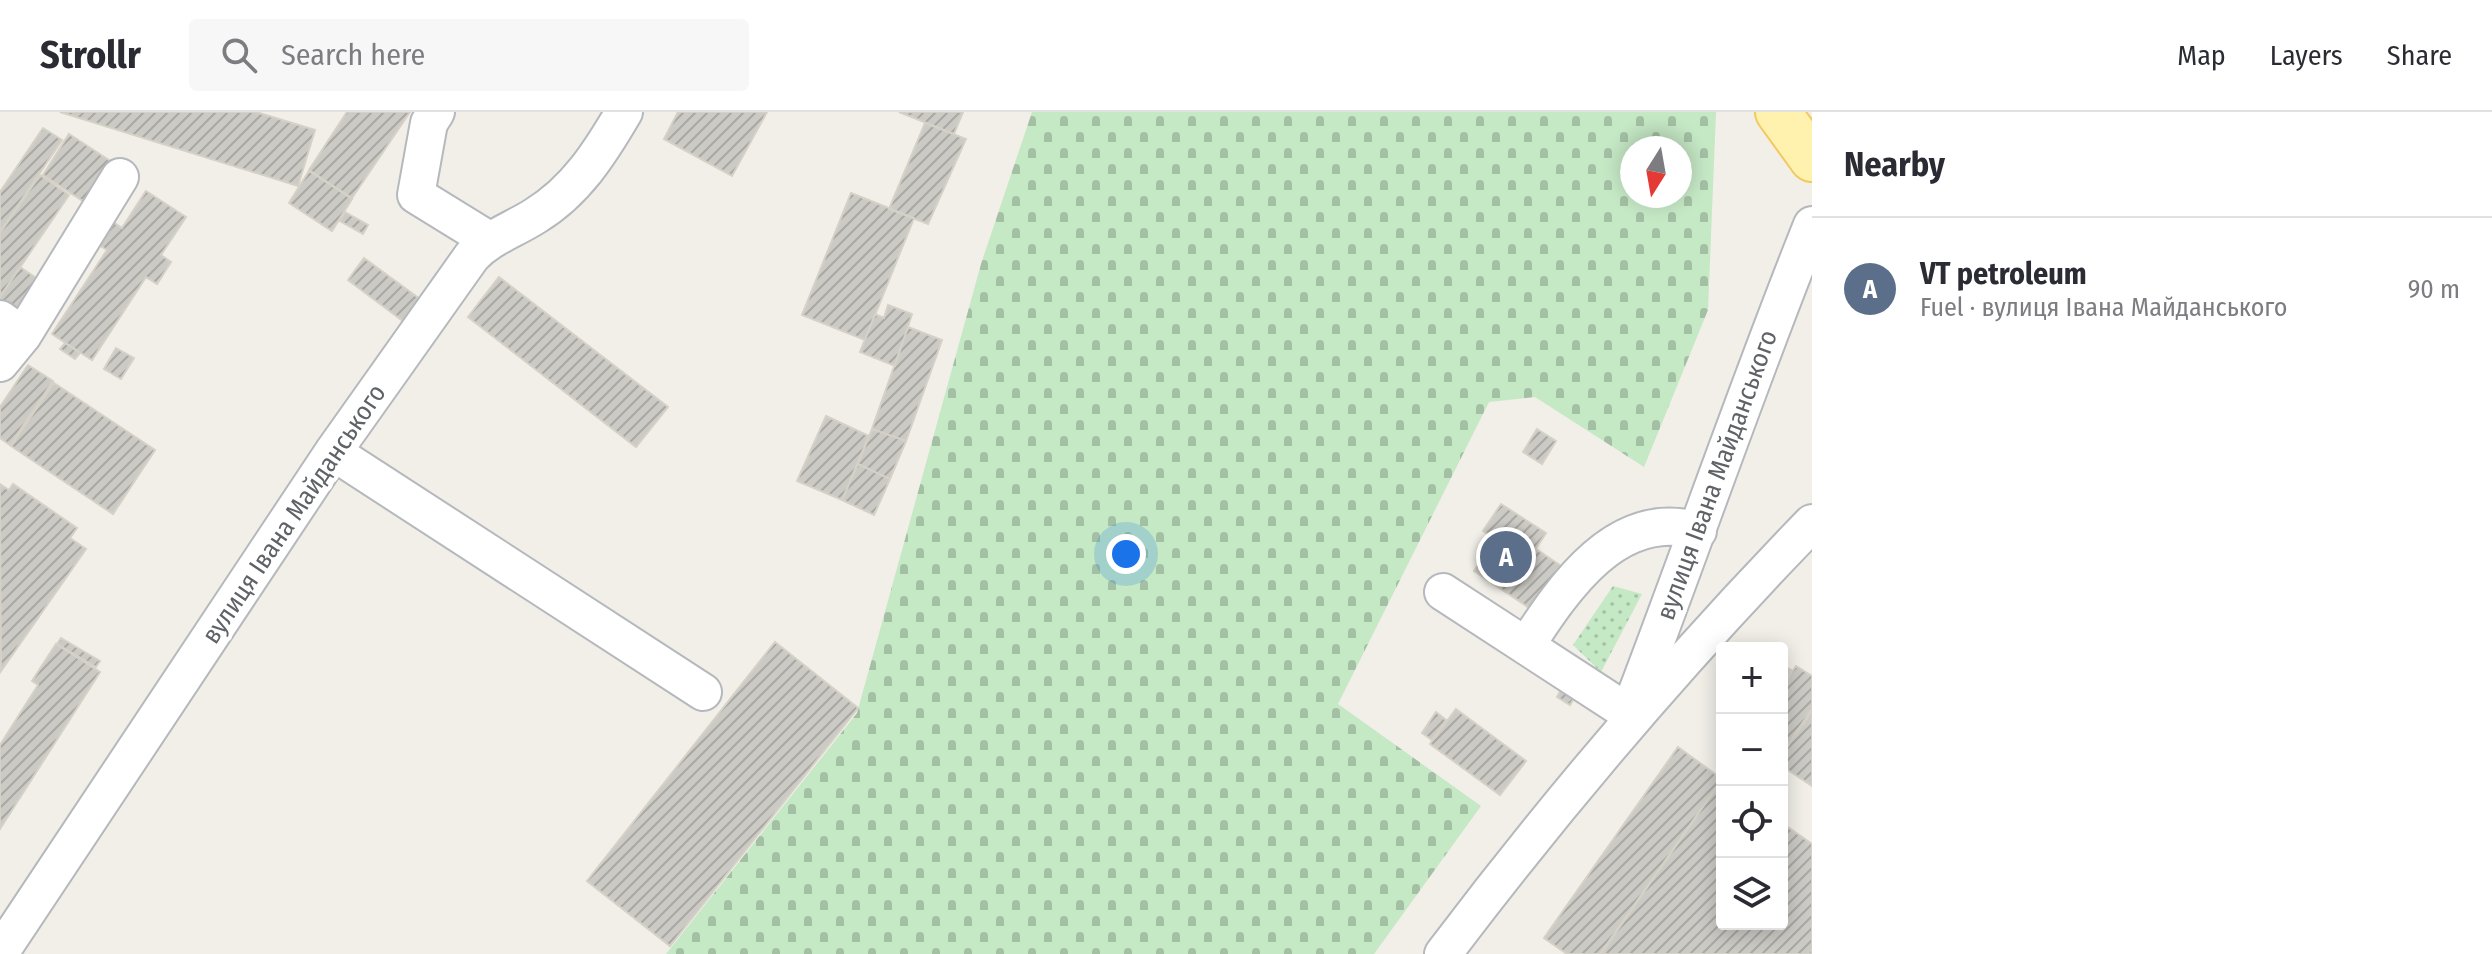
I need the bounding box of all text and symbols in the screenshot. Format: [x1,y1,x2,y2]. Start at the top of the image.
search box [189,19,749,91]
text: Strollr [40,32,141,78]
icon: search [217,33,261,77]
text: Search here [281,37,425,73]
text: Map [2177,39,2226,72]
text: Layers [2270,39,2343,72]
text: Share [2387,39,2452,72]
north arrow [1620,136,1692,208]
text: Nearby [1844,144,1945,185]
text: VT petroleum [1920,256,2087,292]
text: A [1863,274,1877,305]
text: 90 m [2408,274,2460,305]
text: Fuel · вулиця Івана Майданського [1920,292,2287,323]
street label: вулиця Івана Майданського [1650,326,1784,624]
street label: вулиця Івана Майданського [196,379,392,649]
pin: A [1480,527,1532,587]
your location [1106,534,1146,574]
map controls [1716,642,1788,930]
button: + [1716,642,1788,714]
button: − [1716,714,1788,786]
button: locate [1716,786,1788,858]
button: layers [1716,858,1788,930]

